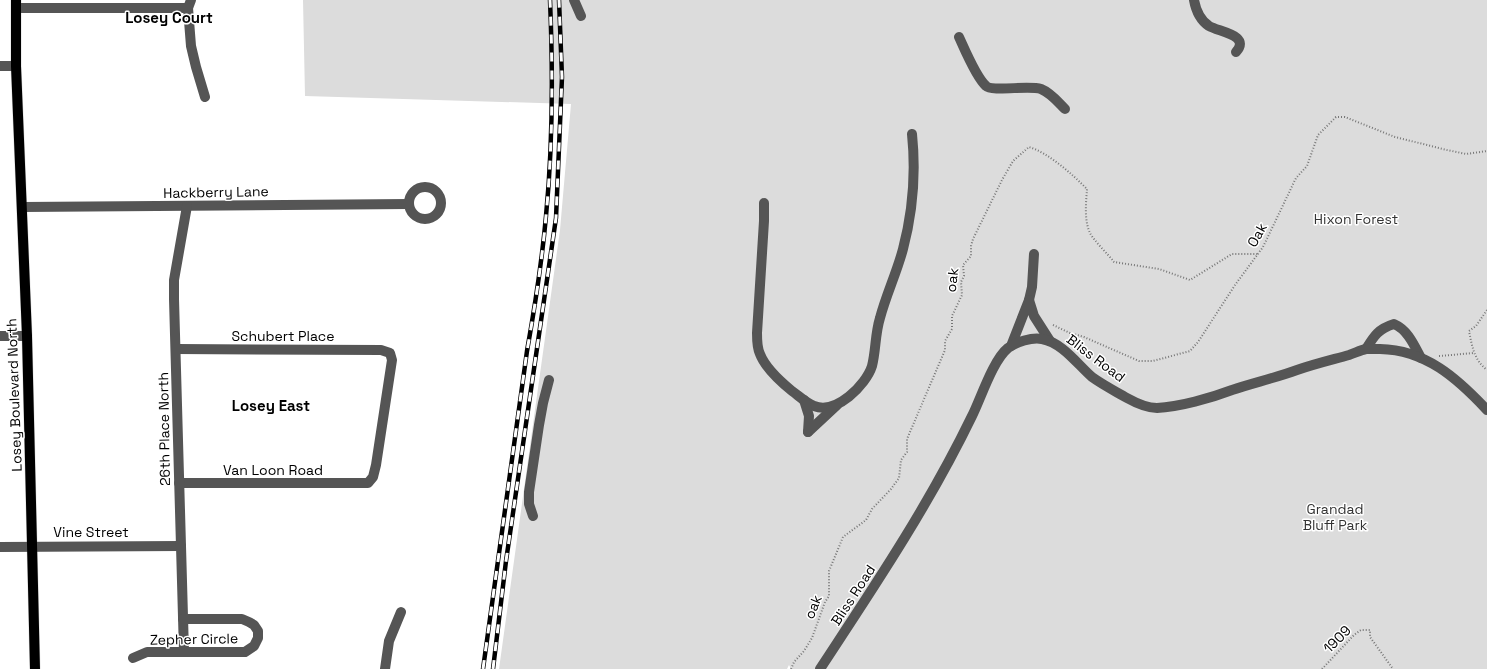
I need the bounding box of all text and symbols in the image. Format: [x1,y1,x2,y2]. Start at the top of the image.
district label: Losey Court [125,8,213,27]
street label: Hackberry Lane [163,182,269,202]
park label: Hixon Forest [1314,210,1398,228]
street label: Oak [1243,219,1271,250]
street label: oak [942,266,962,293]
street label: Losey Boulevard North [2,318,26,472]
street label: Schubert Place [232,327,334,345]
street label: Bliss Road [1063,330,1129,386]
street label: 26th Place North [154,372,174,486]
district label: Losey East [232,396,310,415]
street label: Van Loon Road [223,461,323,479]
park label: Grandad Bluff Park [1303,500,1368,534]
street label: Vine Street [53,523,129,541]
street label: Bliss Road [827,561,879,629]
street label: oak [800,592,826,622]
street label: 1909 [1319,621,1355,657]
street label: Zepher Circle [150,629,238,649]

